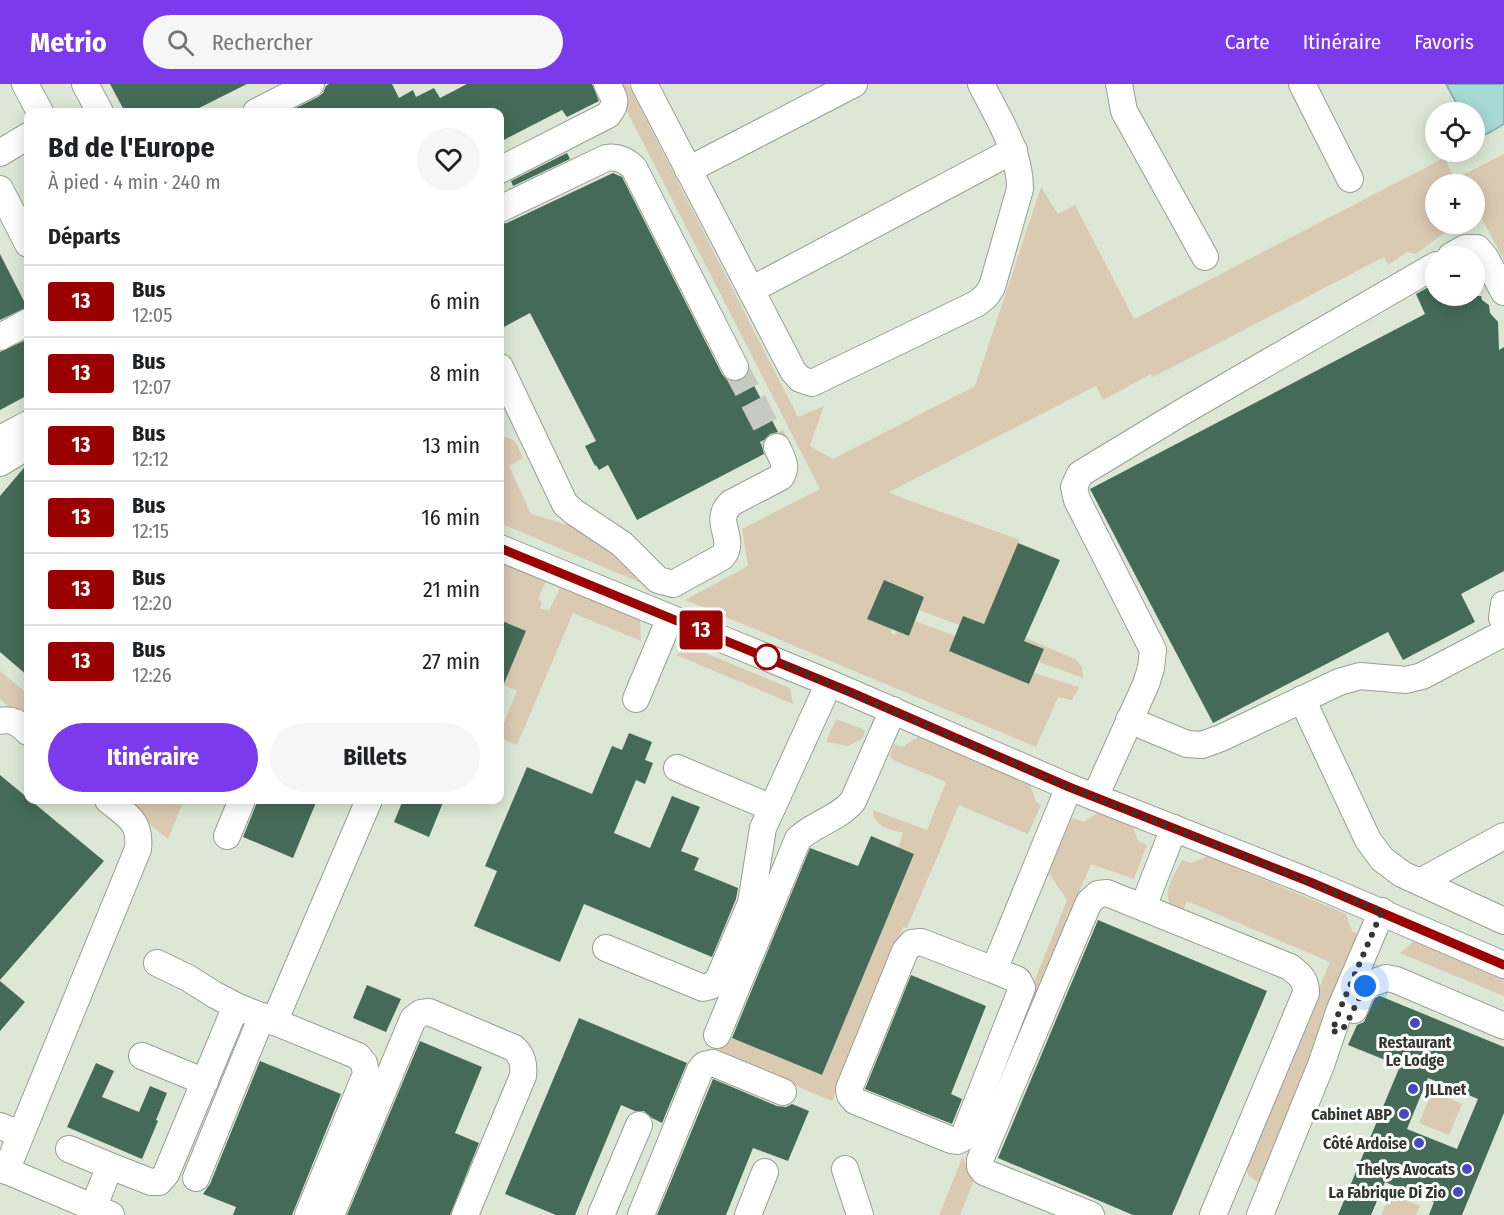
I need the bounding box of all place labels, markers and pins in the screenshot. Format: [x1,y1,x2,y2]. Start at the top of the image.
unlabelled marker [754,644,780,670]
marker: Restaurant Le Lodge [1408,1016,1422,1030]
place label: Restaurant Le Lodge [1379,1033,1452,1070]
place label: JLLnet [1424,1080,1467,1099]
marker: JLLnet [1406,1082,1420,1096]
place label: Cabinet ABP [1311,1105,1392,1124]
marker: Cabinet ABP [1397,1107,1411,1121]
place label: Côté Ardoise [1323,1134,1407,1153]
marker: Côté Ardoise [1412,1136,1426,1150]
place label: Thelys Avocats [1357,1160,1455,1179]
marker: Thelys Avocats [1460,1162,1474,1176]
place label: La Fabrique Di Zio [1329,1183,1446,1202]
marker: La Fabrique Di Zio [1451,1185,1465,1199]

